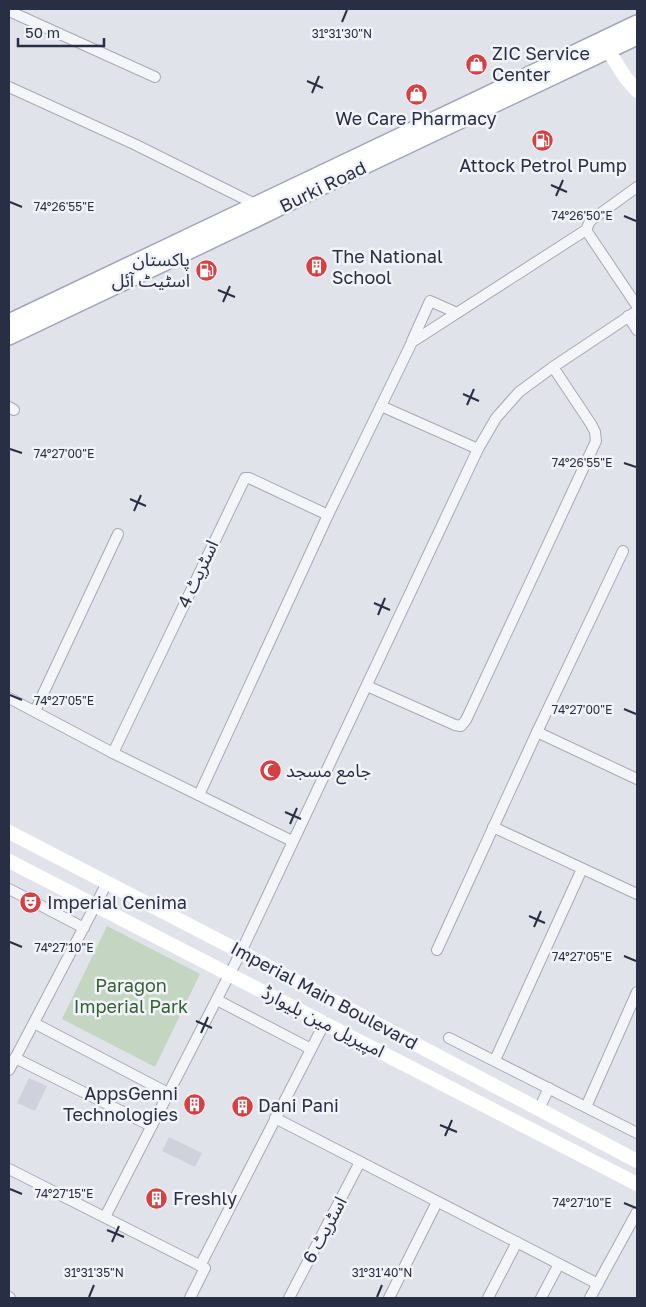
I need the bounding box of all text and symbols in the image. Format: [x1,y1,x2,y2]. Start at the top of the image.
scale bar [18,15,104,47]
text: 50 m [25,23,60,41]
text: 31°31'30"N [312,26,372,41]
place label: ZIC Service Center [492,42,590,85]
shop icon: ZIC Service Center [464,52,488,76]
shop icon: We Care Pharmacy [404,82,428,106]
place label: We Care Pharmacy [335,107,497,129]
fuel station icon: Attock Petrol Pump [531,129,555,153]
place label: Attock Petrol Pump [459,154,627,176]
street label: Burki Road [276,156,369,216]
text: 74°26'55"E [34,199,94,214]
text: 74°26'50"E [551,208,613,223]
place label: The National School [332,245,443,288]
place label: پاکستان اسٹیٹ آئل [112,248,190,292]
building icon: The National School [304,255,328,279]
fuel station icon: پاکستان اسٹیٹ آئل [194,258,218,282]
text: 74°27'00"E [34,446,94,461]
text: 74°26'55"E [552,455,612,470]
street label: اسٹریٹ 4 [172,536,223,611]
text: 74°27'05"E [34,693,94,708]
text: 74°27'00"E [552,702,612,717]
mosque icon: جامع مسجد [258,759,282,783]
place label: جامع مسجد [286,759,371,785]
theatre icon: Imperial Cenima [19,891,43,915]
place label: Imperial Cenima [47,891,187,913]
street label: Imperial Main Boulevard [227,936,422,1054]
text: 74°27'10"E [35,940,93,955]
text: 74°27'05"E [552,949,612,964]
park label: Paragon Imperial Park [74,974,188,1017]
street label: امپیریل مین بلیوارڈ [258,981,389,1063]
place label: AppsGenni Technologies [63,1082,178,1125]
building icon: AppsGenni Technologies [182,1092,206,1116]
building icon: Dani Pani [230,1094,254,1118]
place label: Dani Pani [258,1094,339,1116]
text: 74°27'15"E [35,1186,93,1201]
building icon: Freshly [145,1187,169,1211]
place label: Freshly [173,1187,237,1209]
street label: اسٹریٹ 6 [297,1193,352,1267]
text: 74°27'10"E [553,1195,611,1210]
text: 31°31'35"N [64,1265,124,1280]
text: 31°31'40"N [352,1265,412,1280]

